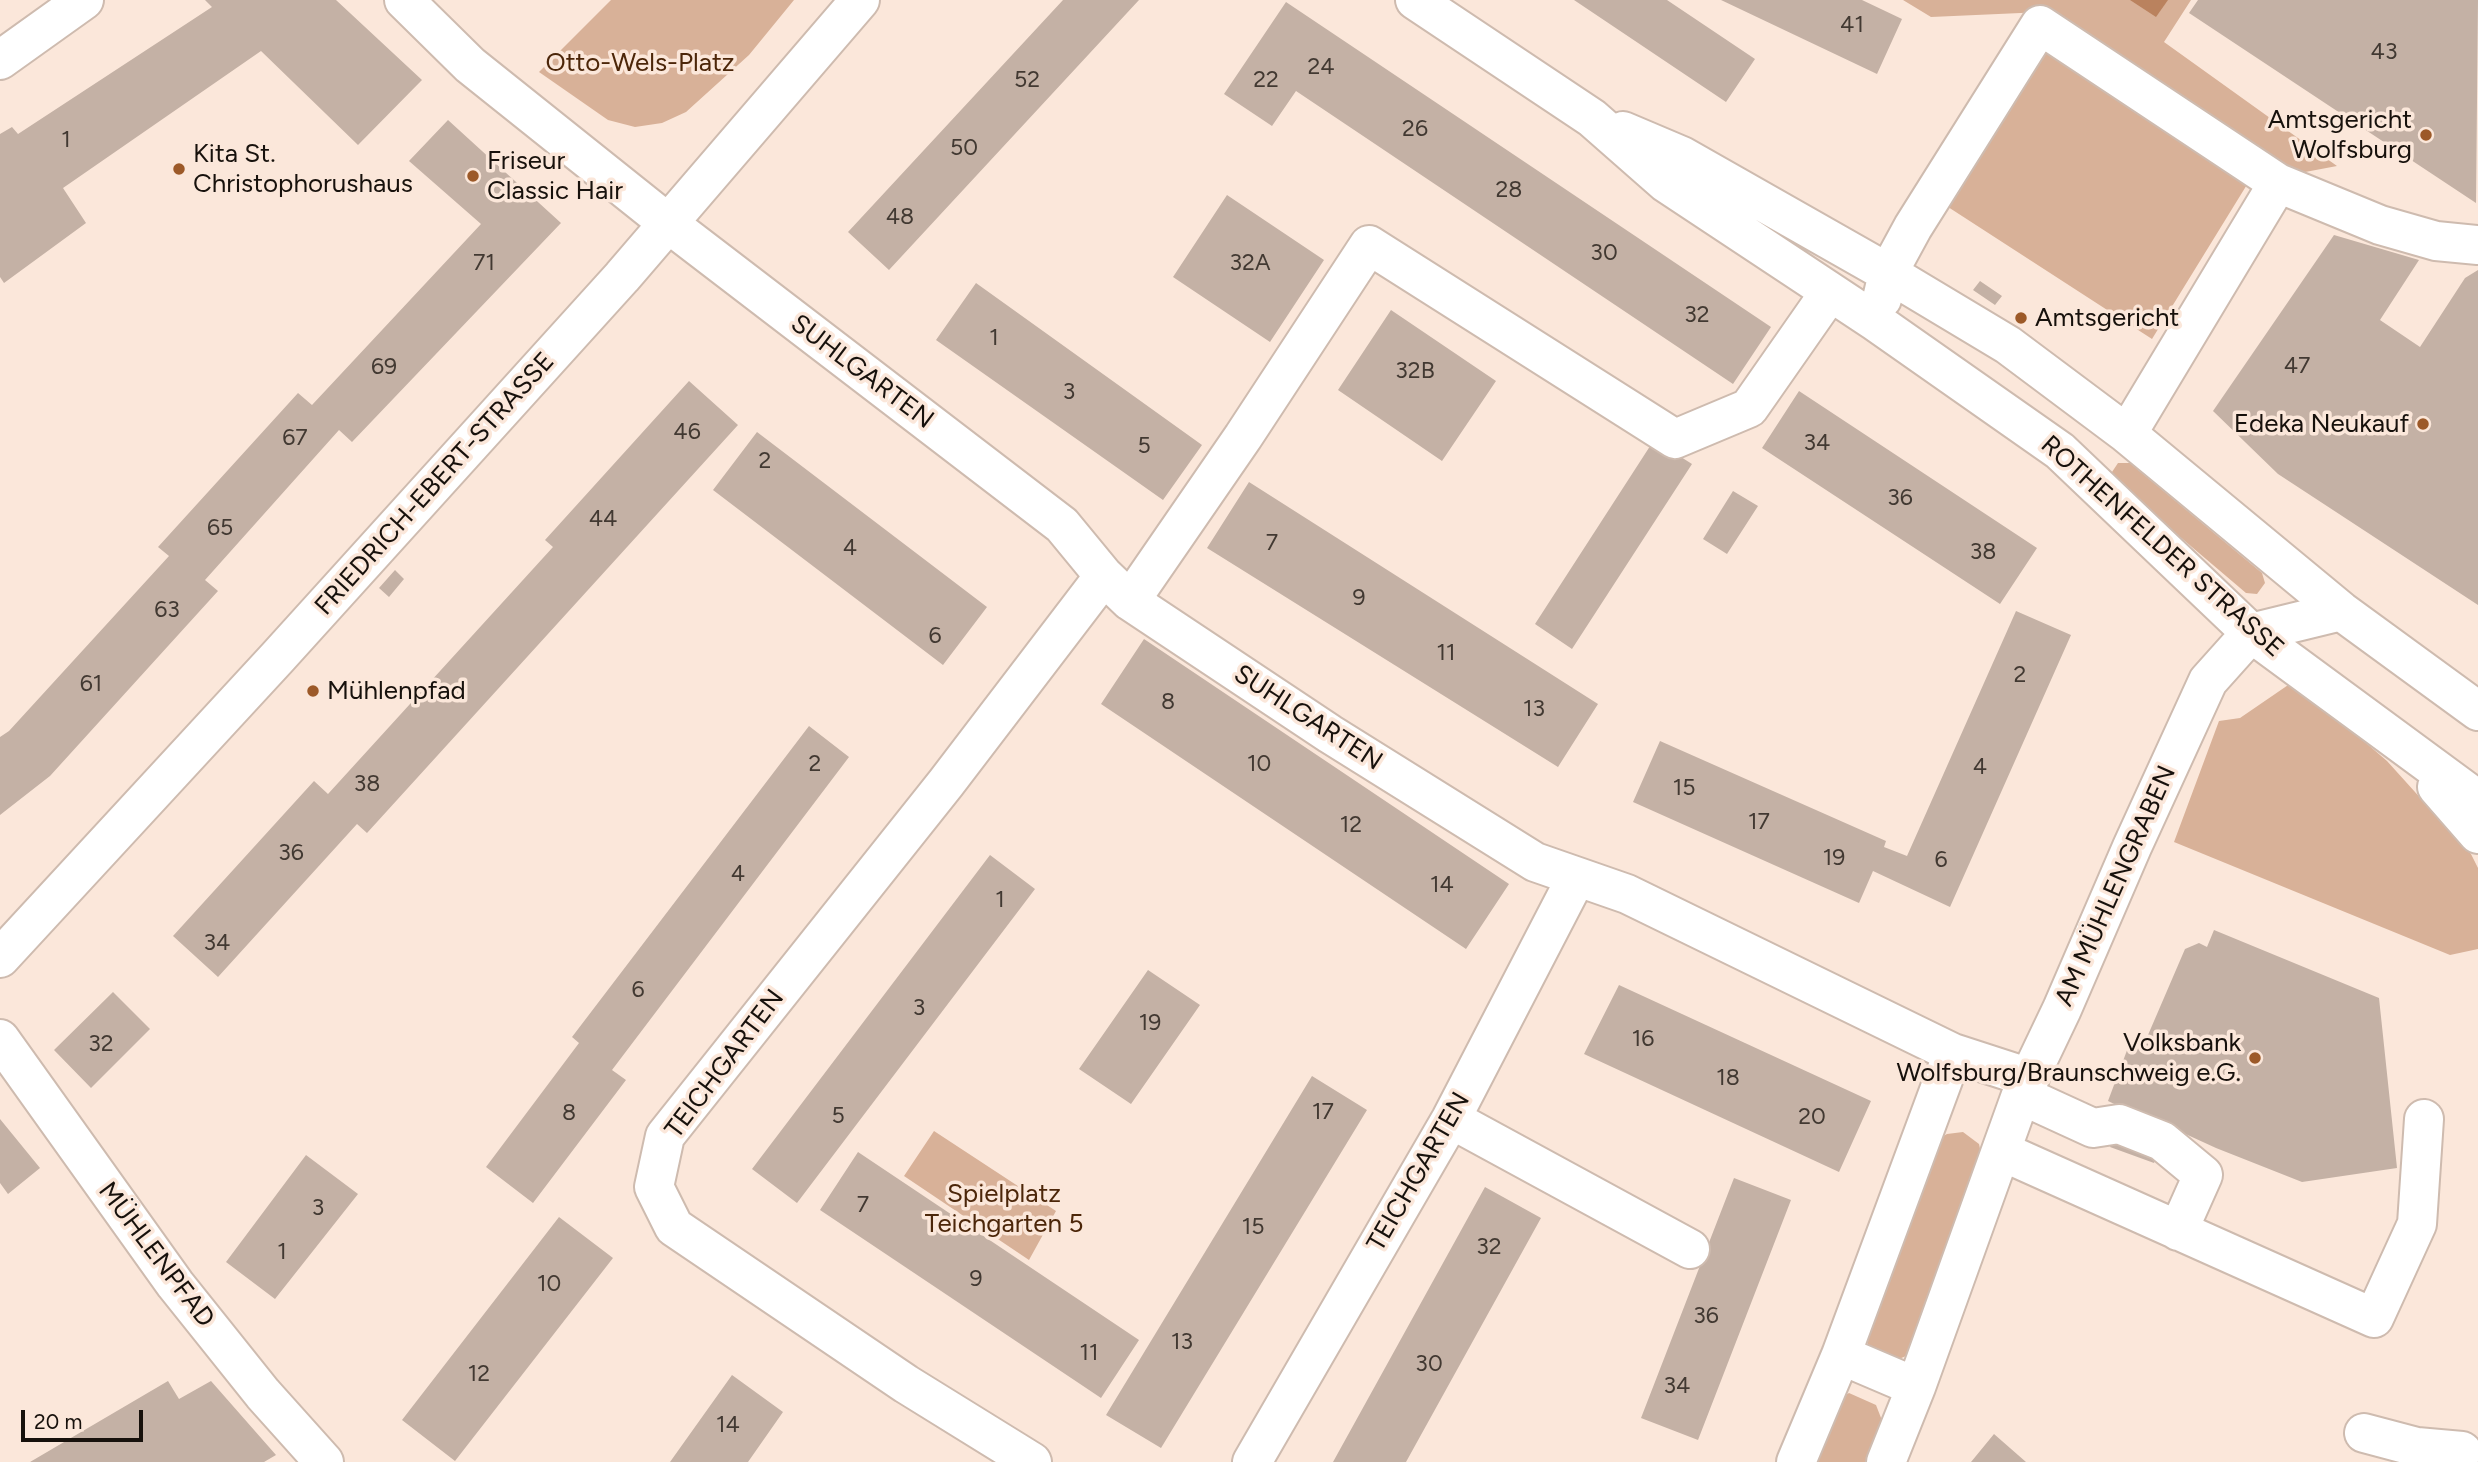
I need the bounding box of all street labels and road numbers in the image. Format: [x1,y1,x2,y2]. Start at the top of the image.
street label: SUHLGARTEN [784,308,940,436]
street label: FRIEDRICH-EBERT-STRASSE [309,346,561,622]
street label: ROTHENFELDER STRASSE [2034,430,2290,664]
street label: SUHLGARTEN [1228,658,1388,778]
street label: AM MÜHLENGRABEN [2049,761,2183,1011]
street label: TEICHGARTEN [659,983,791,1145]
street label: TEICHGARTEN [1361,1087,1477,1257]
street label: MÜHLENPFAD [91,1176,221,1334]

